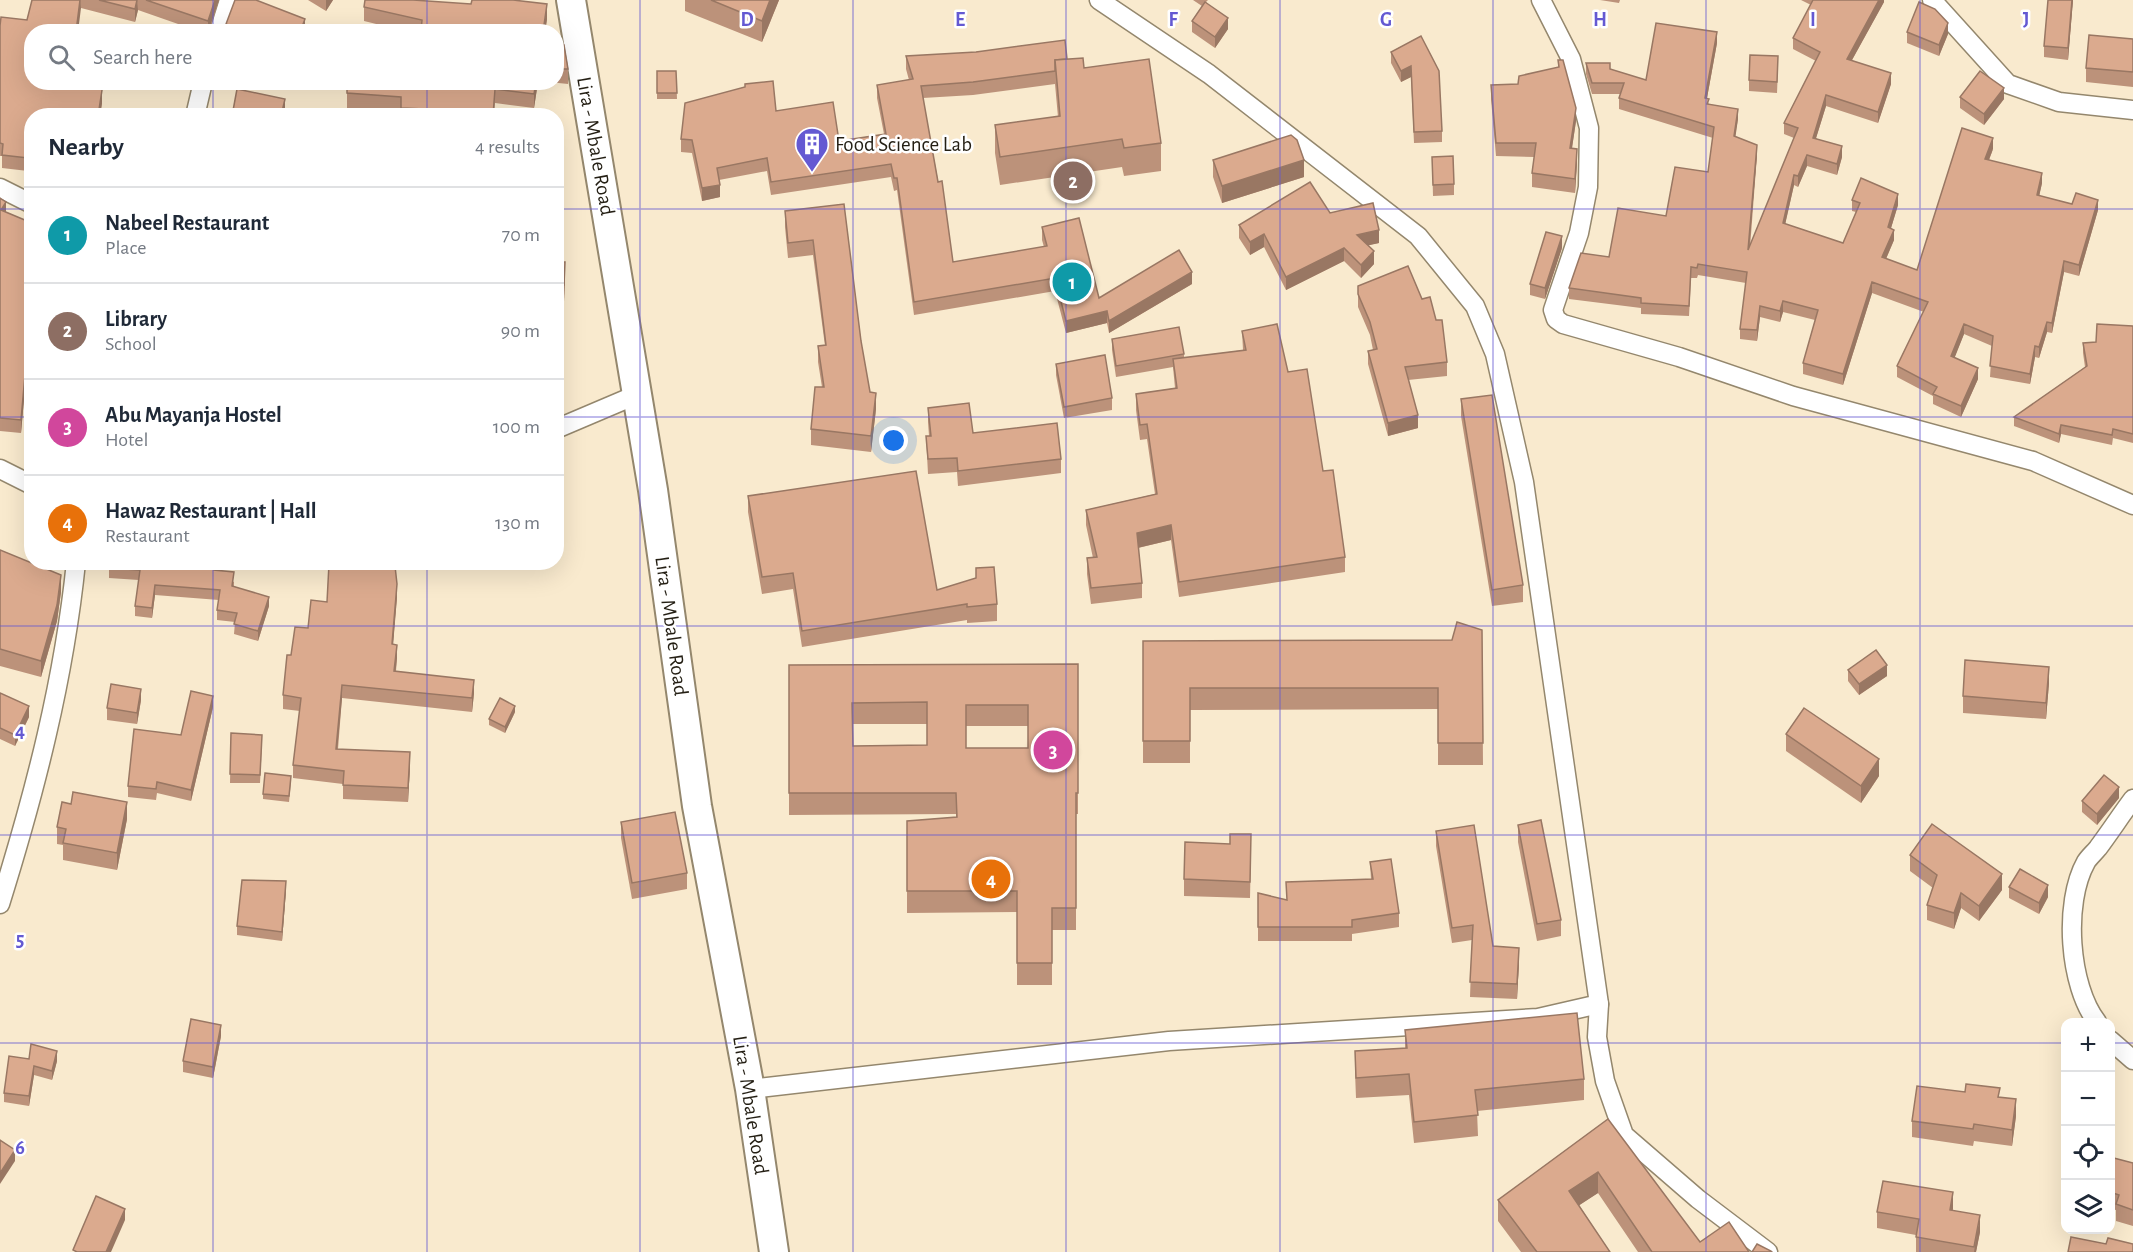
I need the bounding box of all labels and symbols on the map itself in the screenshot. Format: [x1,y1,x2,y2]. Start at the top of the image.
text: D [740,10,754,30]
text: E [955,10,965,30]
text: F [1168,10,1178,30]
text: G [1380,10,1392,30]
text: H [1593,10,1607,30]
text: I [1810,10,1816,30]
text: J [2023,10,2029,30]
street label: Lira - Mbale Road [573,75,618,217]
building icon: Food Science Lab [794,126,830,173]
place label: Food Science Lab [835,134,972,155]
pin: 2 [1054,158,1092,204]
pin: 1 [1052,260,1092,304]
your location [879,426,908,455]
street label: Lira - Mbale Road [651,555,692,697]
text: 4 [15,721,25,741]
pin: 3 [1034,728,1072,772]
pin: 4 [972,856,1010,902]
text: 5 [16,930,24,950]
street label: Lira - Mbale Road [729,1034,772,1176]
text: 6 [15,1138,25,1158]

